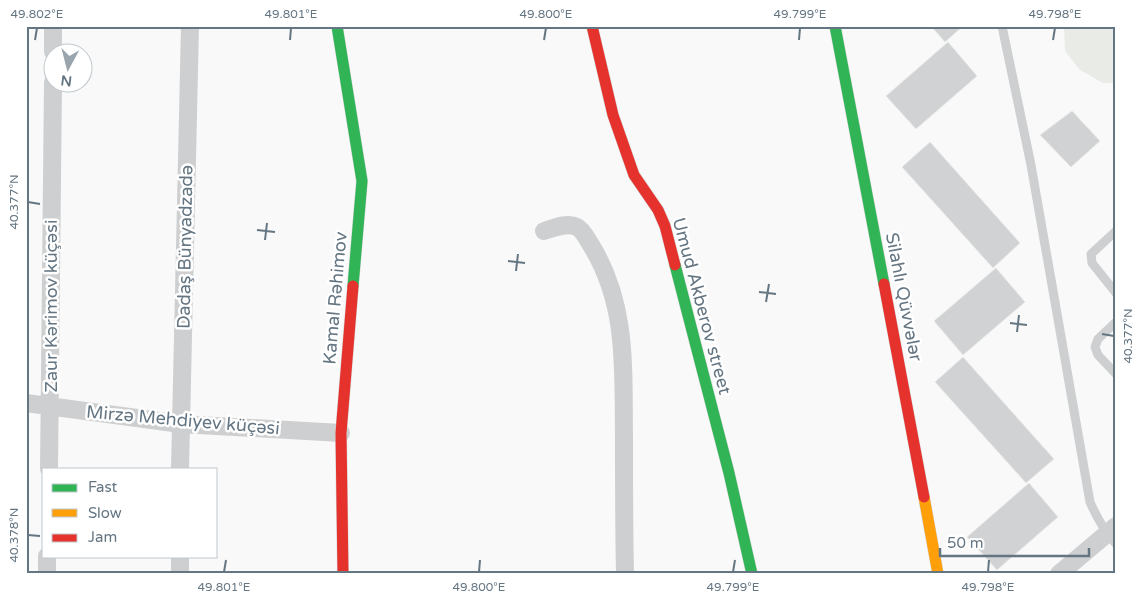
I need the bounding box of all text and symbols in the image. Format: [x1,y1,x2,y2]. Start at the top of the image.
text: 49.802°E [11,7,64,21]
text: 49.801°E [265,7,318,21]
text: 49.800°E [520,7,573,21]
text: 49.799°E [774,7,827,21]
text: 49.798°E [1029,7,1082,21]
north arrow [42,42,92,92]
text: N [60,71,73,90]
street label: Dadaş Bünyadzadə [173,165,197,329]
text: 40.377°N [7,174,21,230]
street label: Umud Akberov street [668,215,736,397]
street label: Zaur Kərimov küçəsi [40,220,62,392]
street label: Kamal Rəhimov [318,230,352,365]
street label: Silahlı Qüvvələr [881,231,927,363]
text: 40.377°N [1121,308,1135,364]
street label: Mirzə Mehdiyev küçəsi [85,401,281,439]
legend [42,468,218,558]
text: Fast [88,478,118,496]
text: Slow [88,504,122,522]
text: 40.378°N [7,508,21,562]
scale bar [940,525,1088,557]
text: Jam [88,528,117,546]
text: 50 m [947,534,984,552]
text: 49.801°E [198,580,251,594]
text: 49.800°E [453,580,506,594]
text: 49.799°E [707,580,760,594]
text: 49.798°E [962,580,1015,594]

